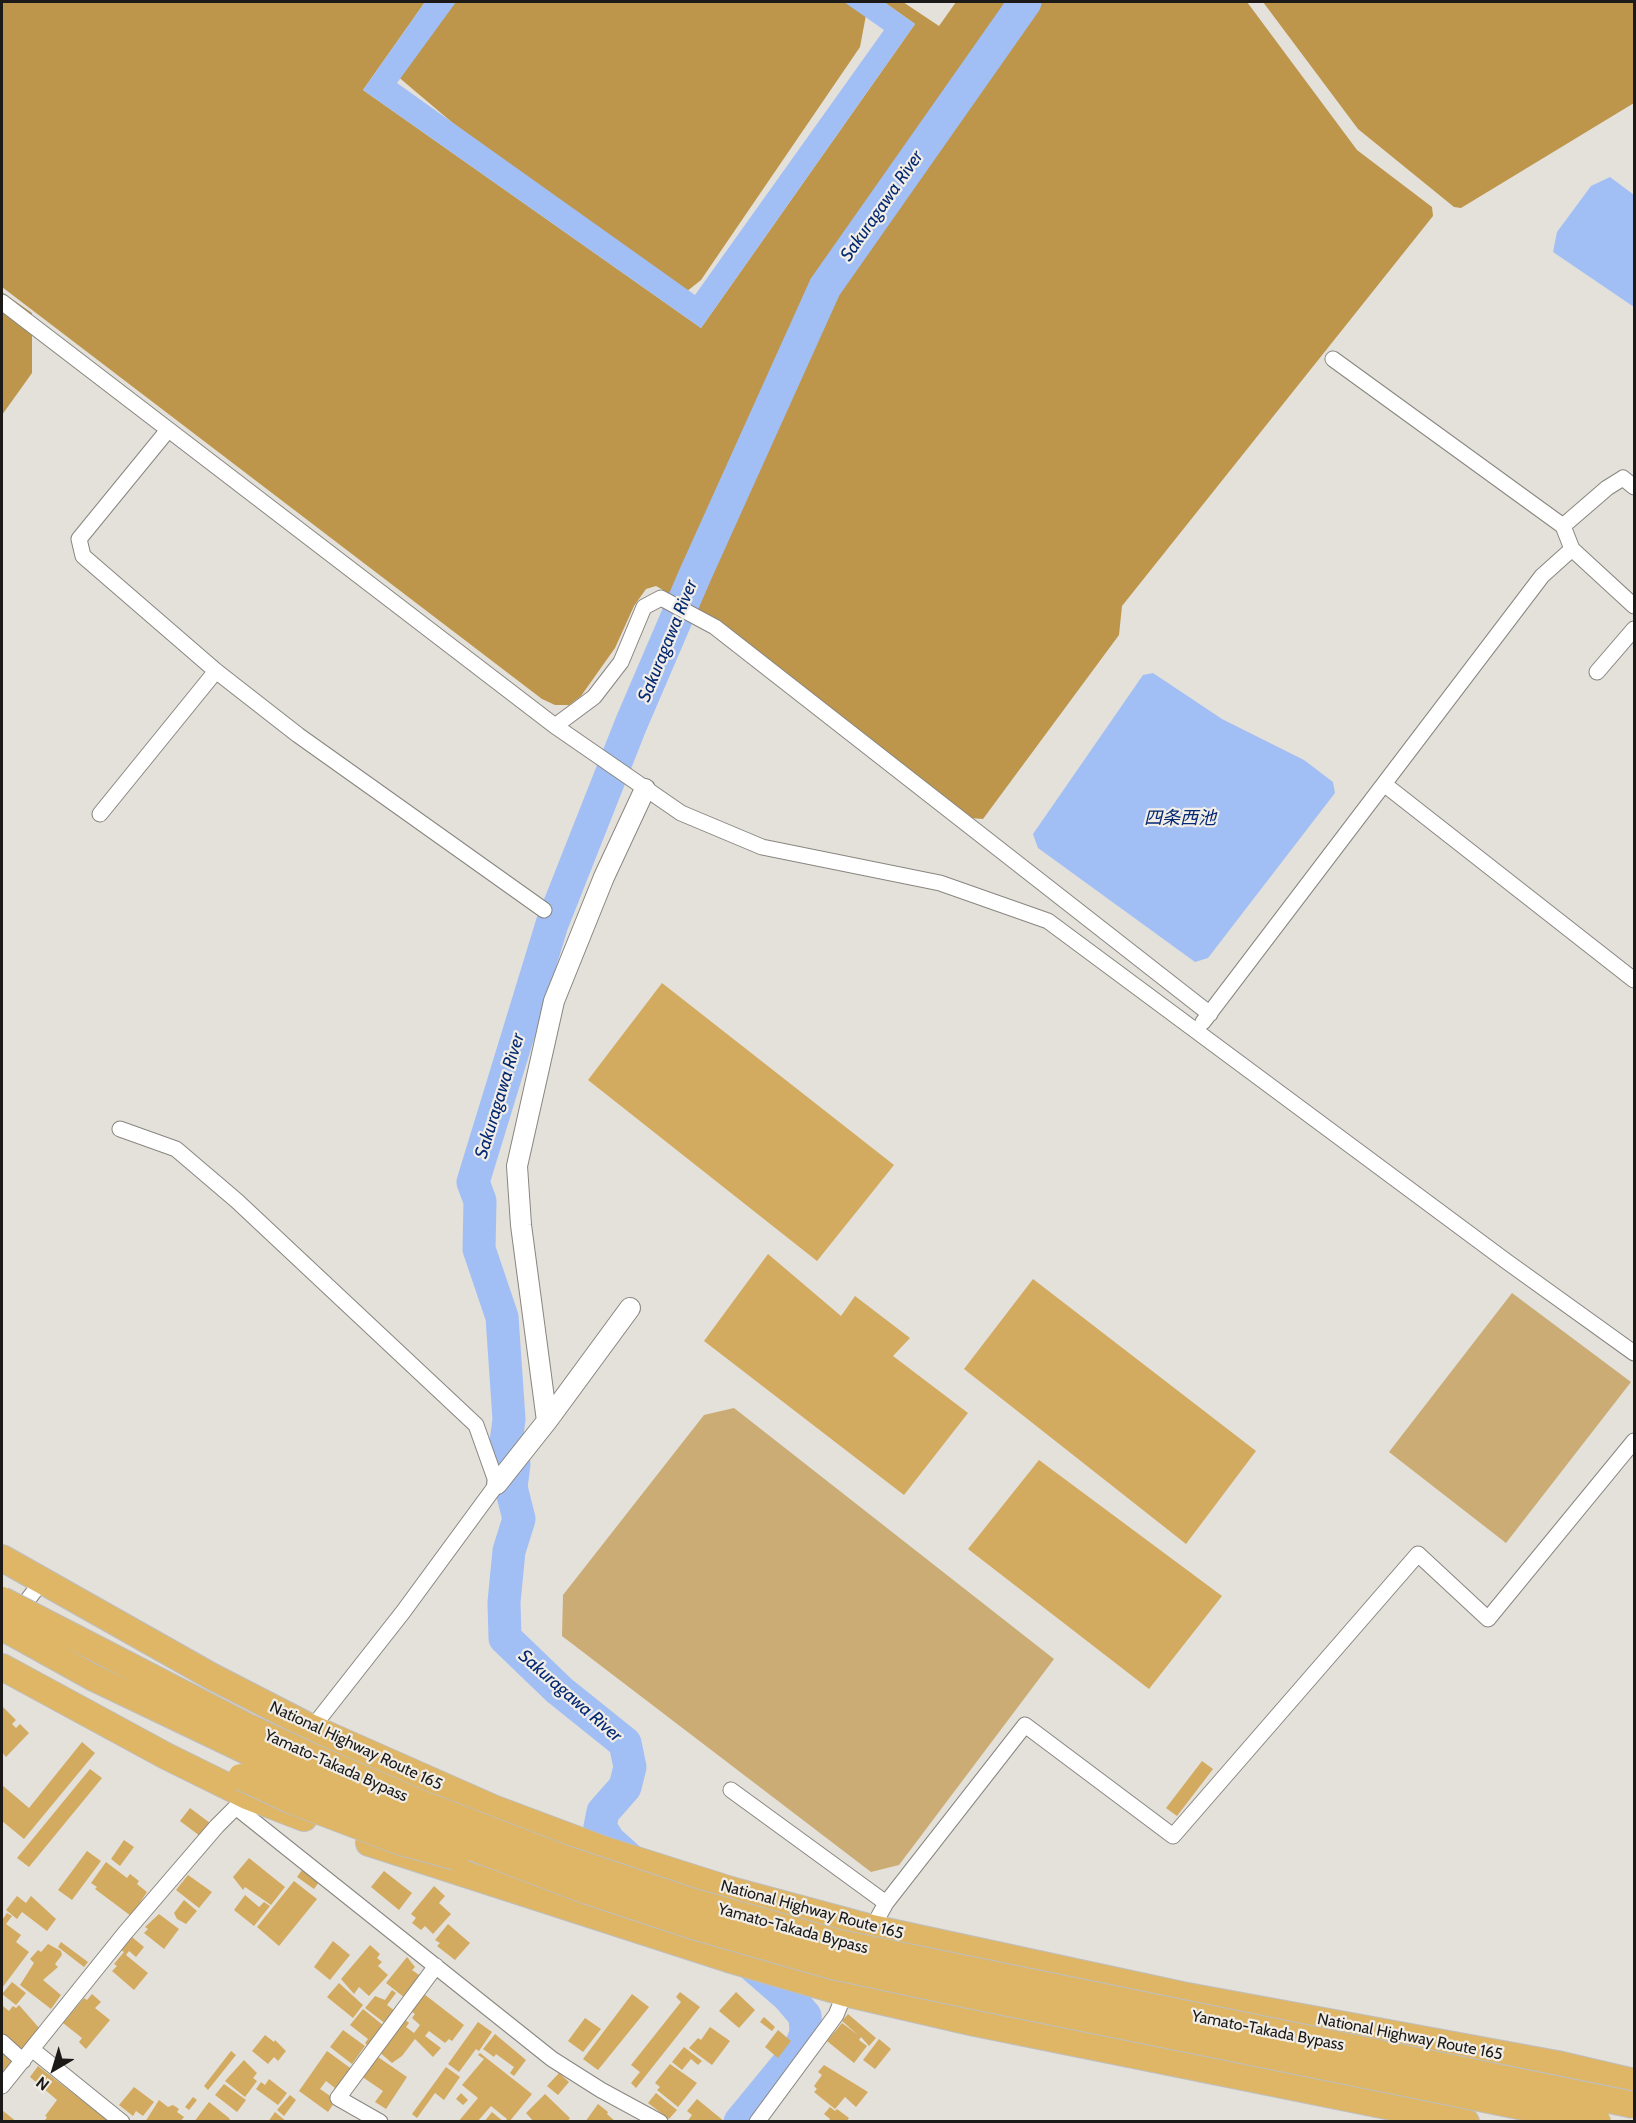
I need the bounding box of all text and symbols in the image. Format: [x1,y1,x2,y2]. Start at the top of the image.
water label: Sakuragawa River [836,147,928,265]
water label: Sakuragawa River [634,577,702,705]
water label: 四条西池 [1144,808,1216,830]
water label: Sakuragawa River [471,1031,529,1161]
water label: Sakuragawa River [514,1645,626,1747]
street label: National Highway Route 165 [267,1697,445,1795]
street label: Yamato-Takada Bypass [261,1726,411,1806]
street label: National Highway Route 165 [719,1876,905,1944]
street label: Yamato-Takada Bypass [716,1900,870,1958]
street label: Yamato-Takada Bypass [1190,2007,1346,2055]
street label: National Highway Route 165 [1316,2010,1504,2064]
north arrow [24,2039,84,2099]
text: N [32,2073,53,2095]

